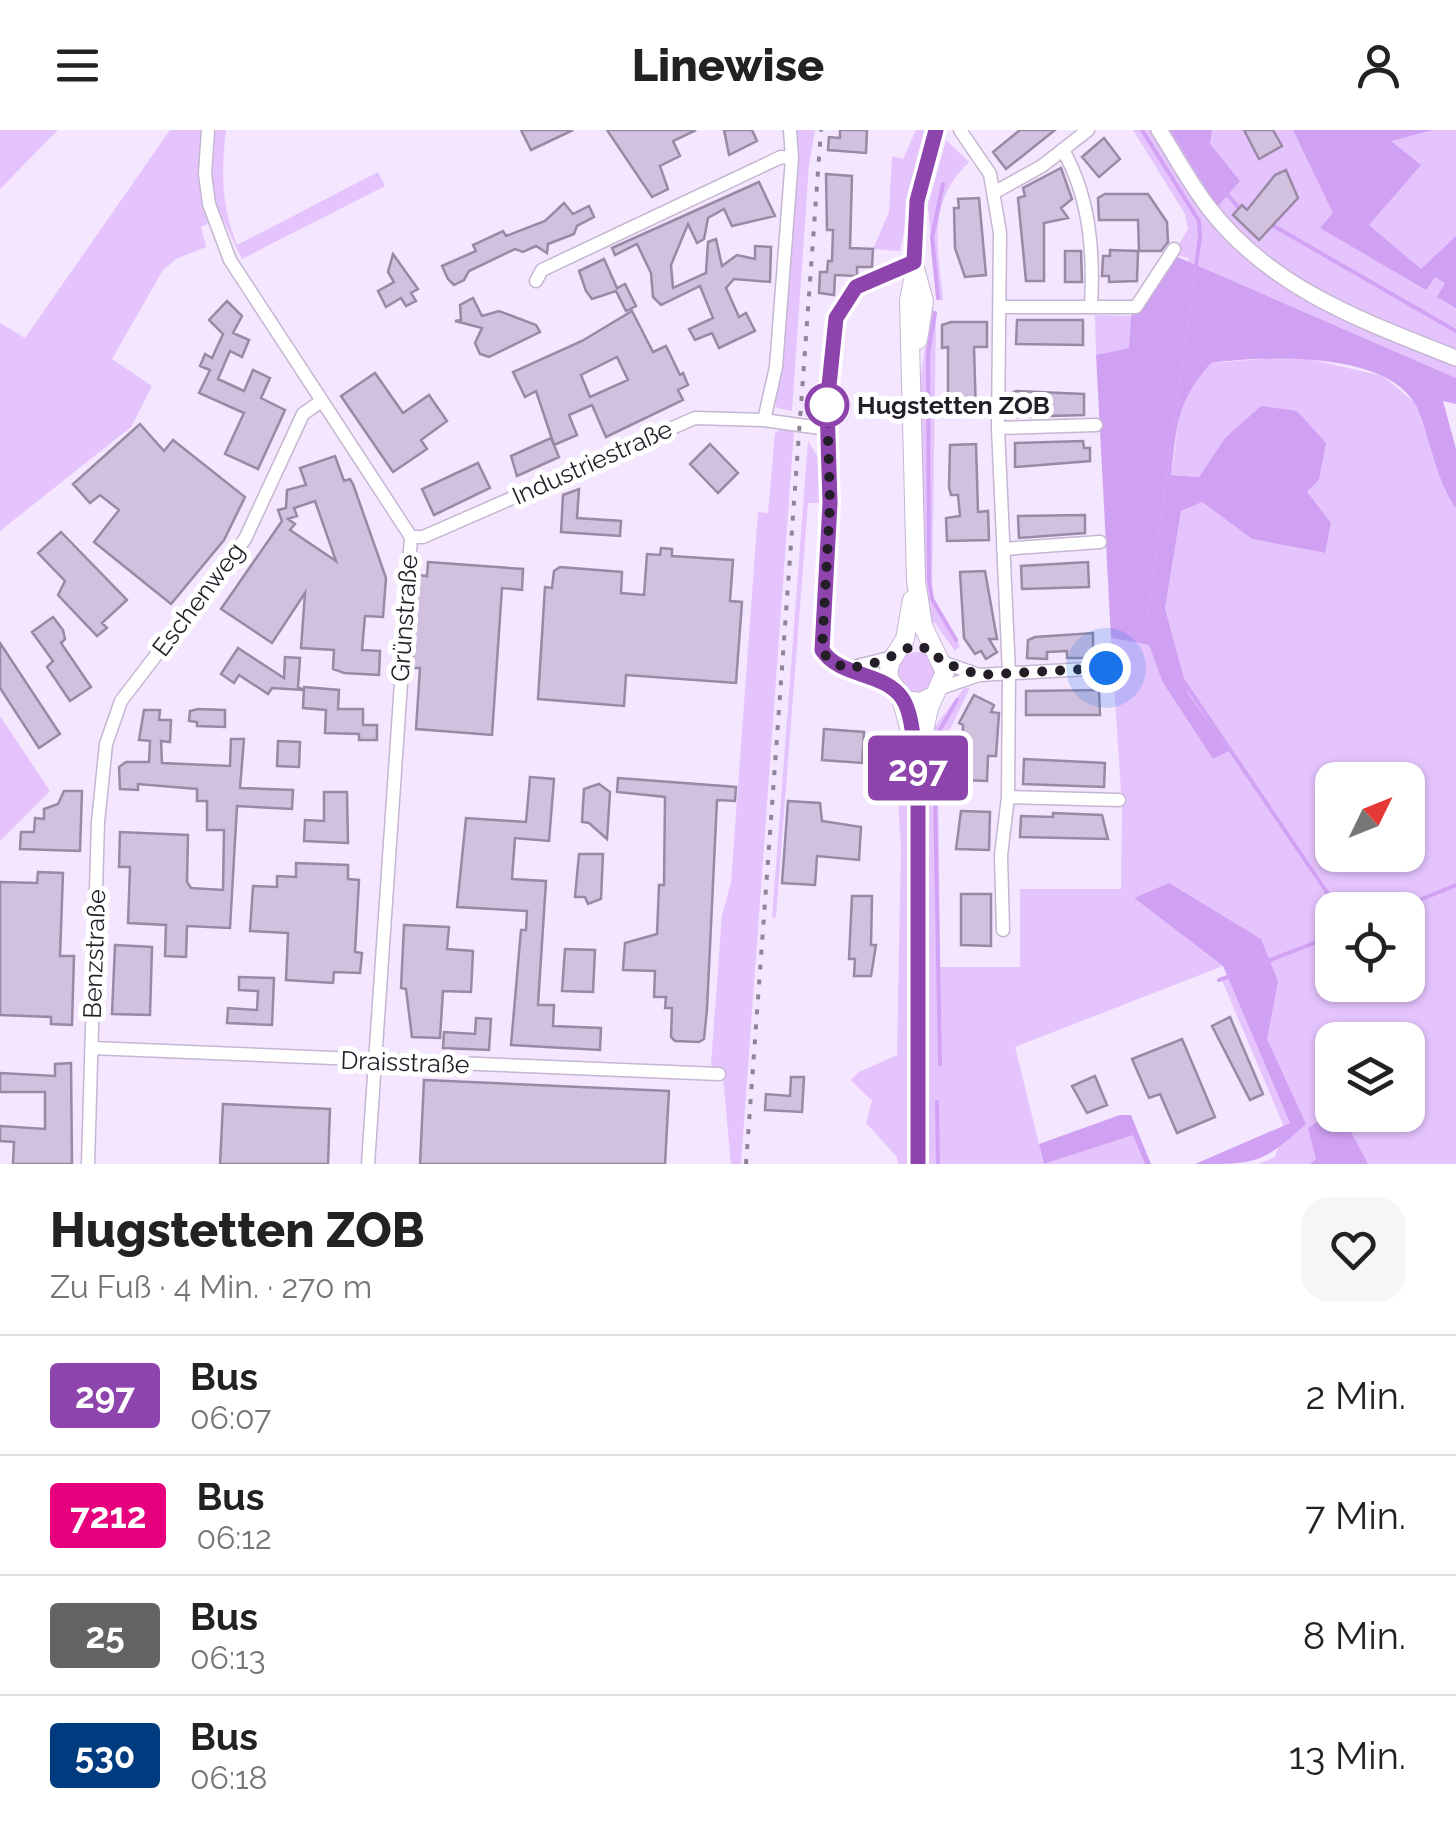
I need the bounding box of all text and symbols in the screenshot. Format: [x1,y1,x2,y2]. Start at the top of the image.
icon: menu [50,38,105,93]
icon: person [1351,38,1406,93]
text: Linewise [632,39,824,92]
marker: Hugstetten ZOB [806,384,848,426]
place label: Hugstetten ZOB [857,390,1050,420]
street label: Industriestraße [507,413,677,511]
street label: Eschenweg [146,536,250,662]
street label: Grünstraße [385,553,423,683]
your location [1081,643,1131,693]
line badge: 297 [860,736,976,800]
text: 297 [888,748,948,789]
north arrow [1315,762,1425,872]
map controls [1315,762,1425,1132]
street label: Benzstraße [77,889,111,1019]
button: locate [1315,892,1425,1002]
button: layers [1315,1022,1425,1132]
street label: Draisstraße [340,1045,470,1079]
button: heart [1301,1197,1406,1302]
text: Hugstetten ZOB [50,1202,424,1258]
text: Zu Fuß · 4 Min. · 270 m [50,1268,372,1305]
text: Bus [190,1354,258,1399]
text: 2 Min. [1306,1373,1406,1418]
text: 297 [75,1375,135,1416]
text: 06:07 [190,1399,271,1436]
text: Bus [196,1474,264,1519]
text: 7 Min. [1305,1493,1406,1538]
text: 7212 [70,1495,146,1536]
text: 06:12 [196,1519,272,1556]
text: Bus [190,1594,258,1639]
text: 8 Min. [1303,1613,1406,1658]
text: 25 [85,1615,125,1656]
text: 06:13 [190,1639,266,1676]
text: Bus [190,1714,258,1759]
text: 13 Min. [1289,1733,1406,1778]
text: 530 [75,1735,135,1776]
text: 06:18 [190,1759,268,1796]

